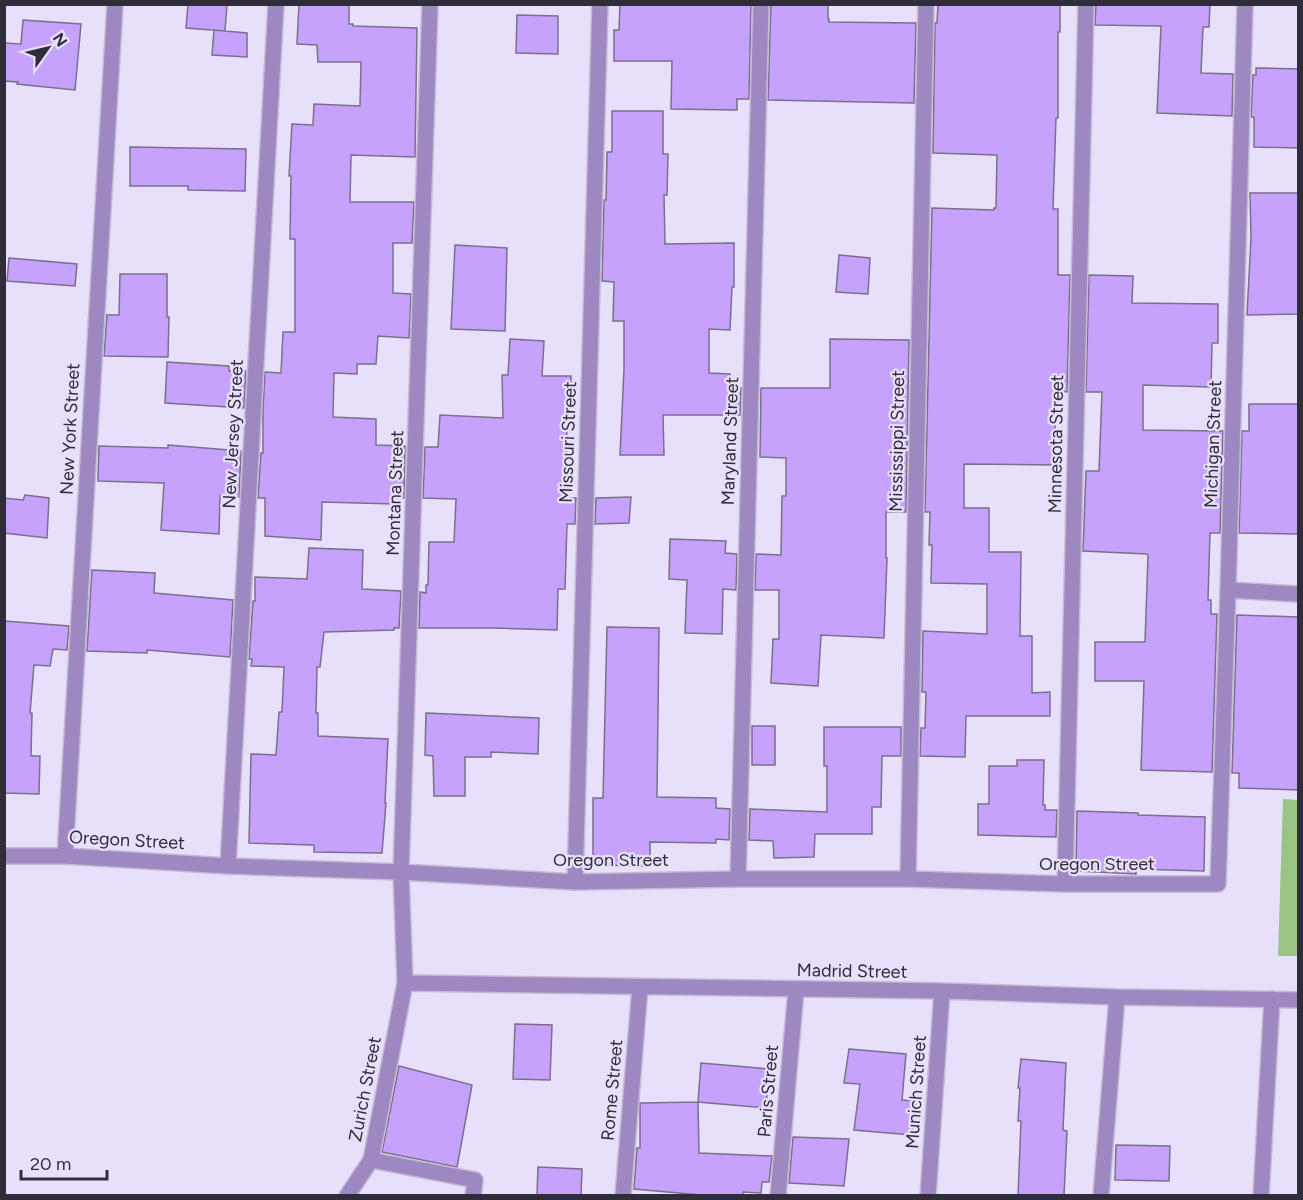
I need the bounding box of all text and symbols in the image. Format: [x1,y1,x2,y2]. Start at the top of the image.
north arrow [18,18,78,78]
text: N [49,29,71,50]
street label: New Jersey Street [218,359,248,509]
street label: New York Street [56,362,84,495]
street label: Mississippi Street [885,370,909,512]
street label: Minnesota Street [1044,374,1068,514]
street label: Maryland Street [717,376,743,506]
street label: Michigan Street [1200,379,1226,508]
street label: Missouri Street [555,381,581,503]
street label: Montana Street [382,430,408,556]
street label: Oregon Street [69,826,186,854]
street label: Oregon Street [553,849,669,871]
street label: Oregon Street [1039,853,1155,875]
street label: Madrid Street [797,959,908,983]
street label: Zurich Street [344,1034,386,1143]
street label: Munich Street [901,1034,931,1150]
street label: Rome Street [597,1038,627,1142]
street label: Paris Street [753,1044,783,1138]
scale bar [21,1143,106,1181]
text: 20 m [30,1153,71,1175]

